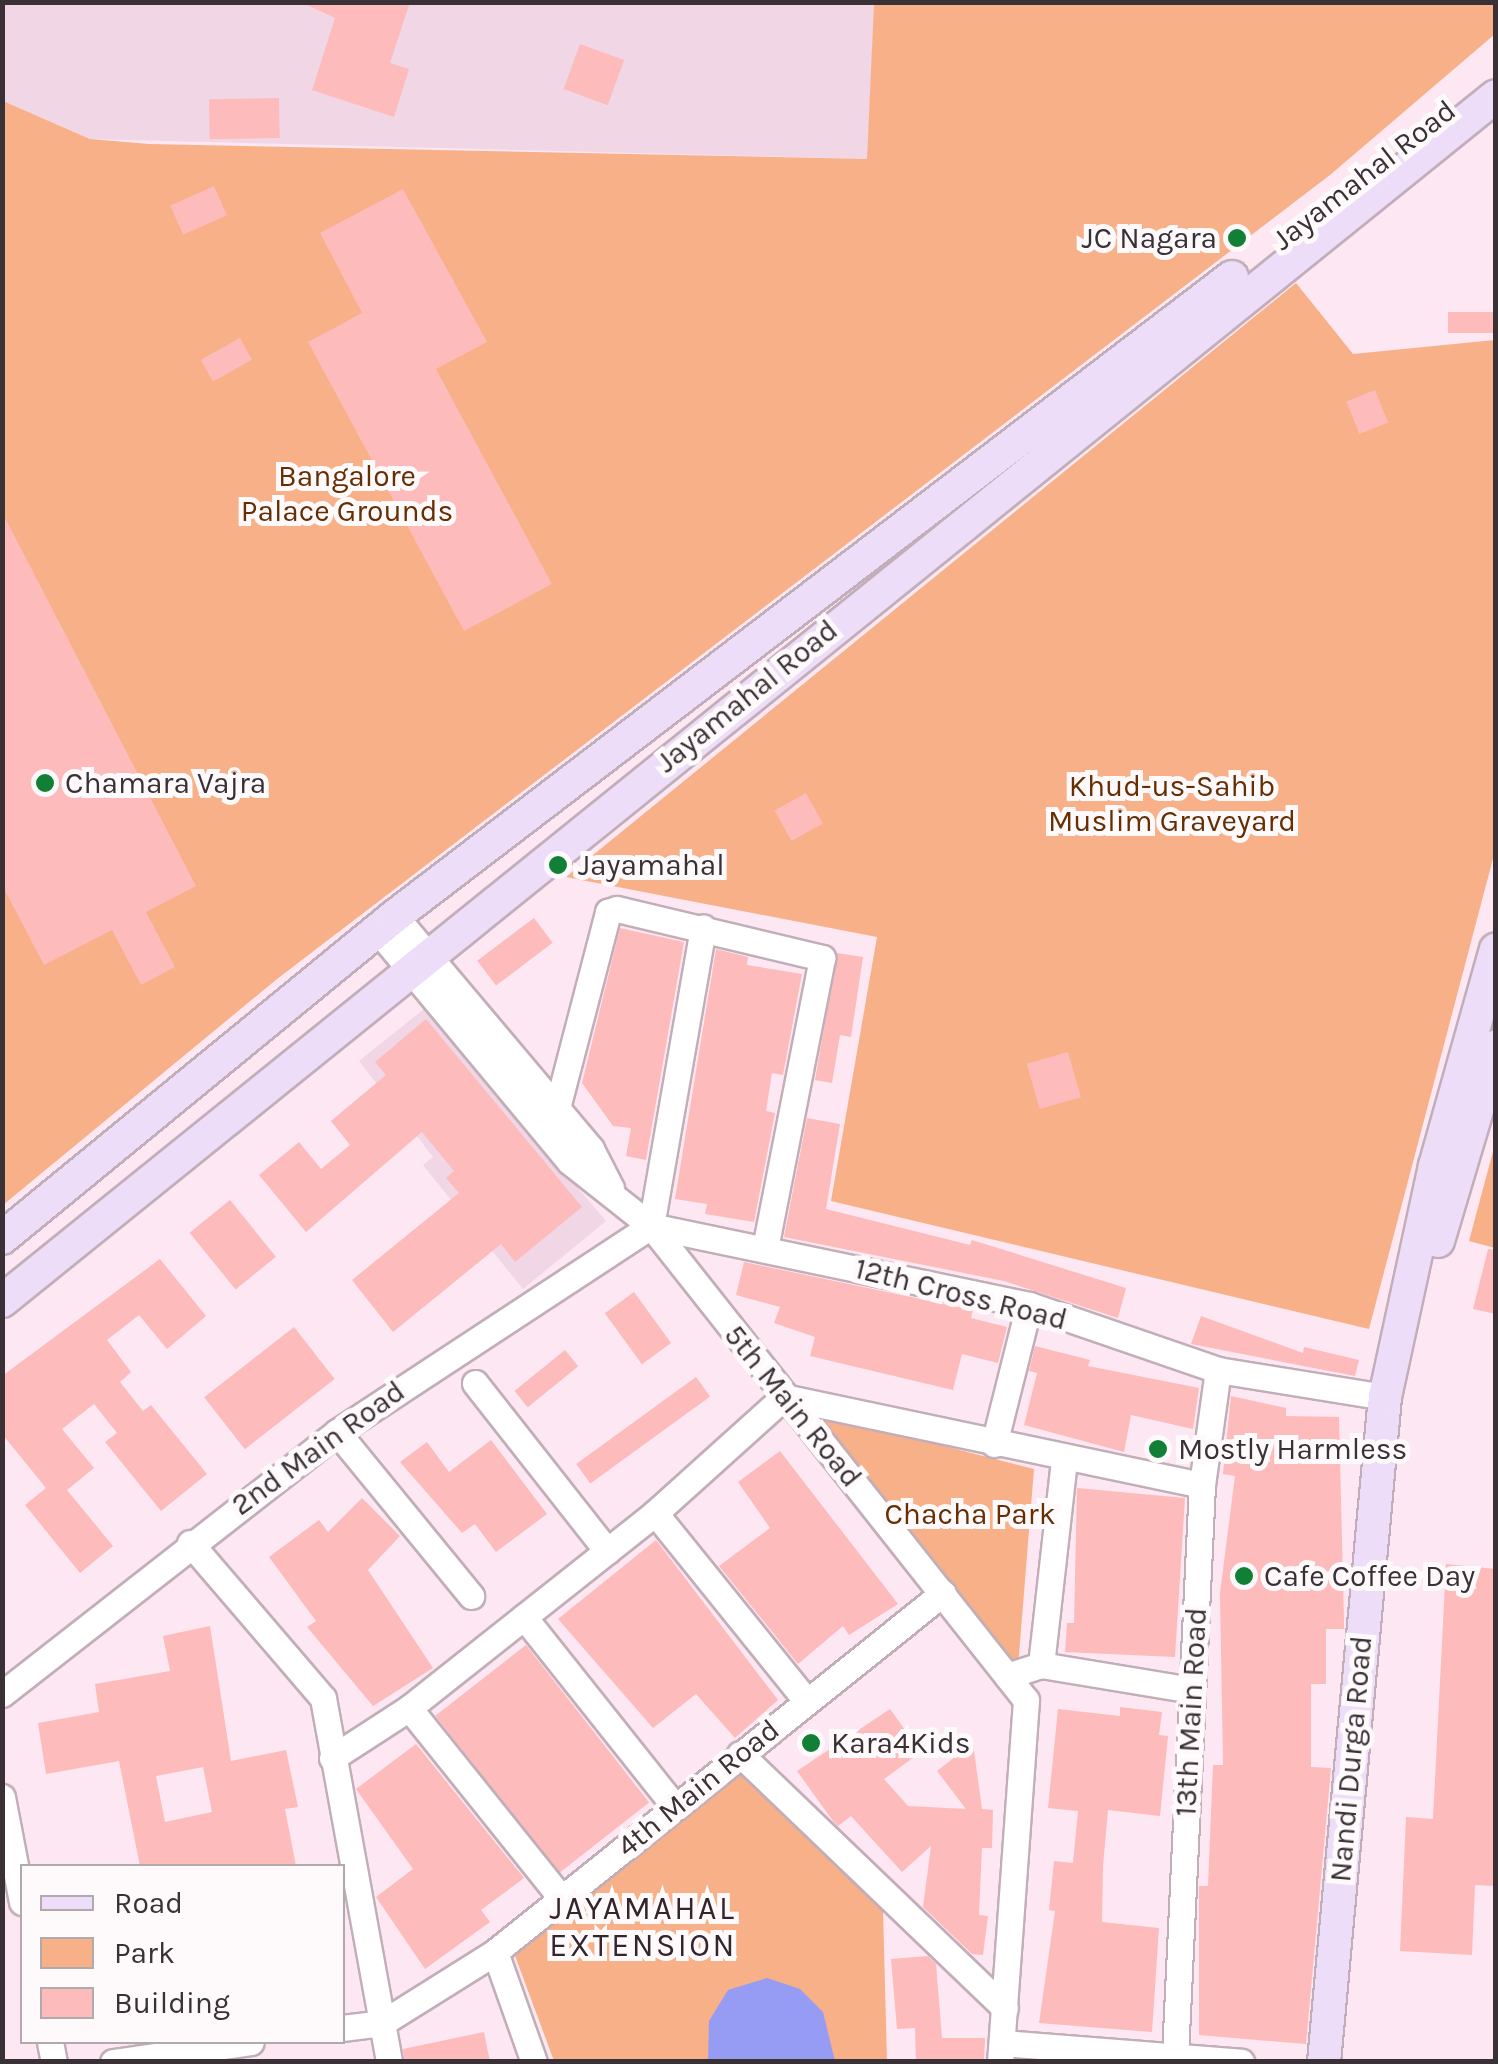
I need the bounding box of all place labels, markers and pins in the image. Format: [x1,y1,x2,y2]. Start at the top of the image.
place label: JC Nagara [1082,220,1217,256]
marker: JC Nagara [1226,227,1248,249]
place label: Chamara Vajra [65,765,266,801]
marker: Chamara Vajra [34,772,56,794]
place label: Jayamahal [578,847,725,883]
marker: Jayamahal [547,854,569,876]
place label: Mostly Harmless [1178,1431,1407,1467]
marker: Mostly Harmless [1147,1438,1169,1460]
place label: Cafe Coffee Day [1264,1558,1475,1594]
marker: Cafe Coffee Day [1233,1565,1255,1587]
place label: Kara4Kids [831,1725,971,1761]
marker: Kara4Kids [800,1732,822,1754]

